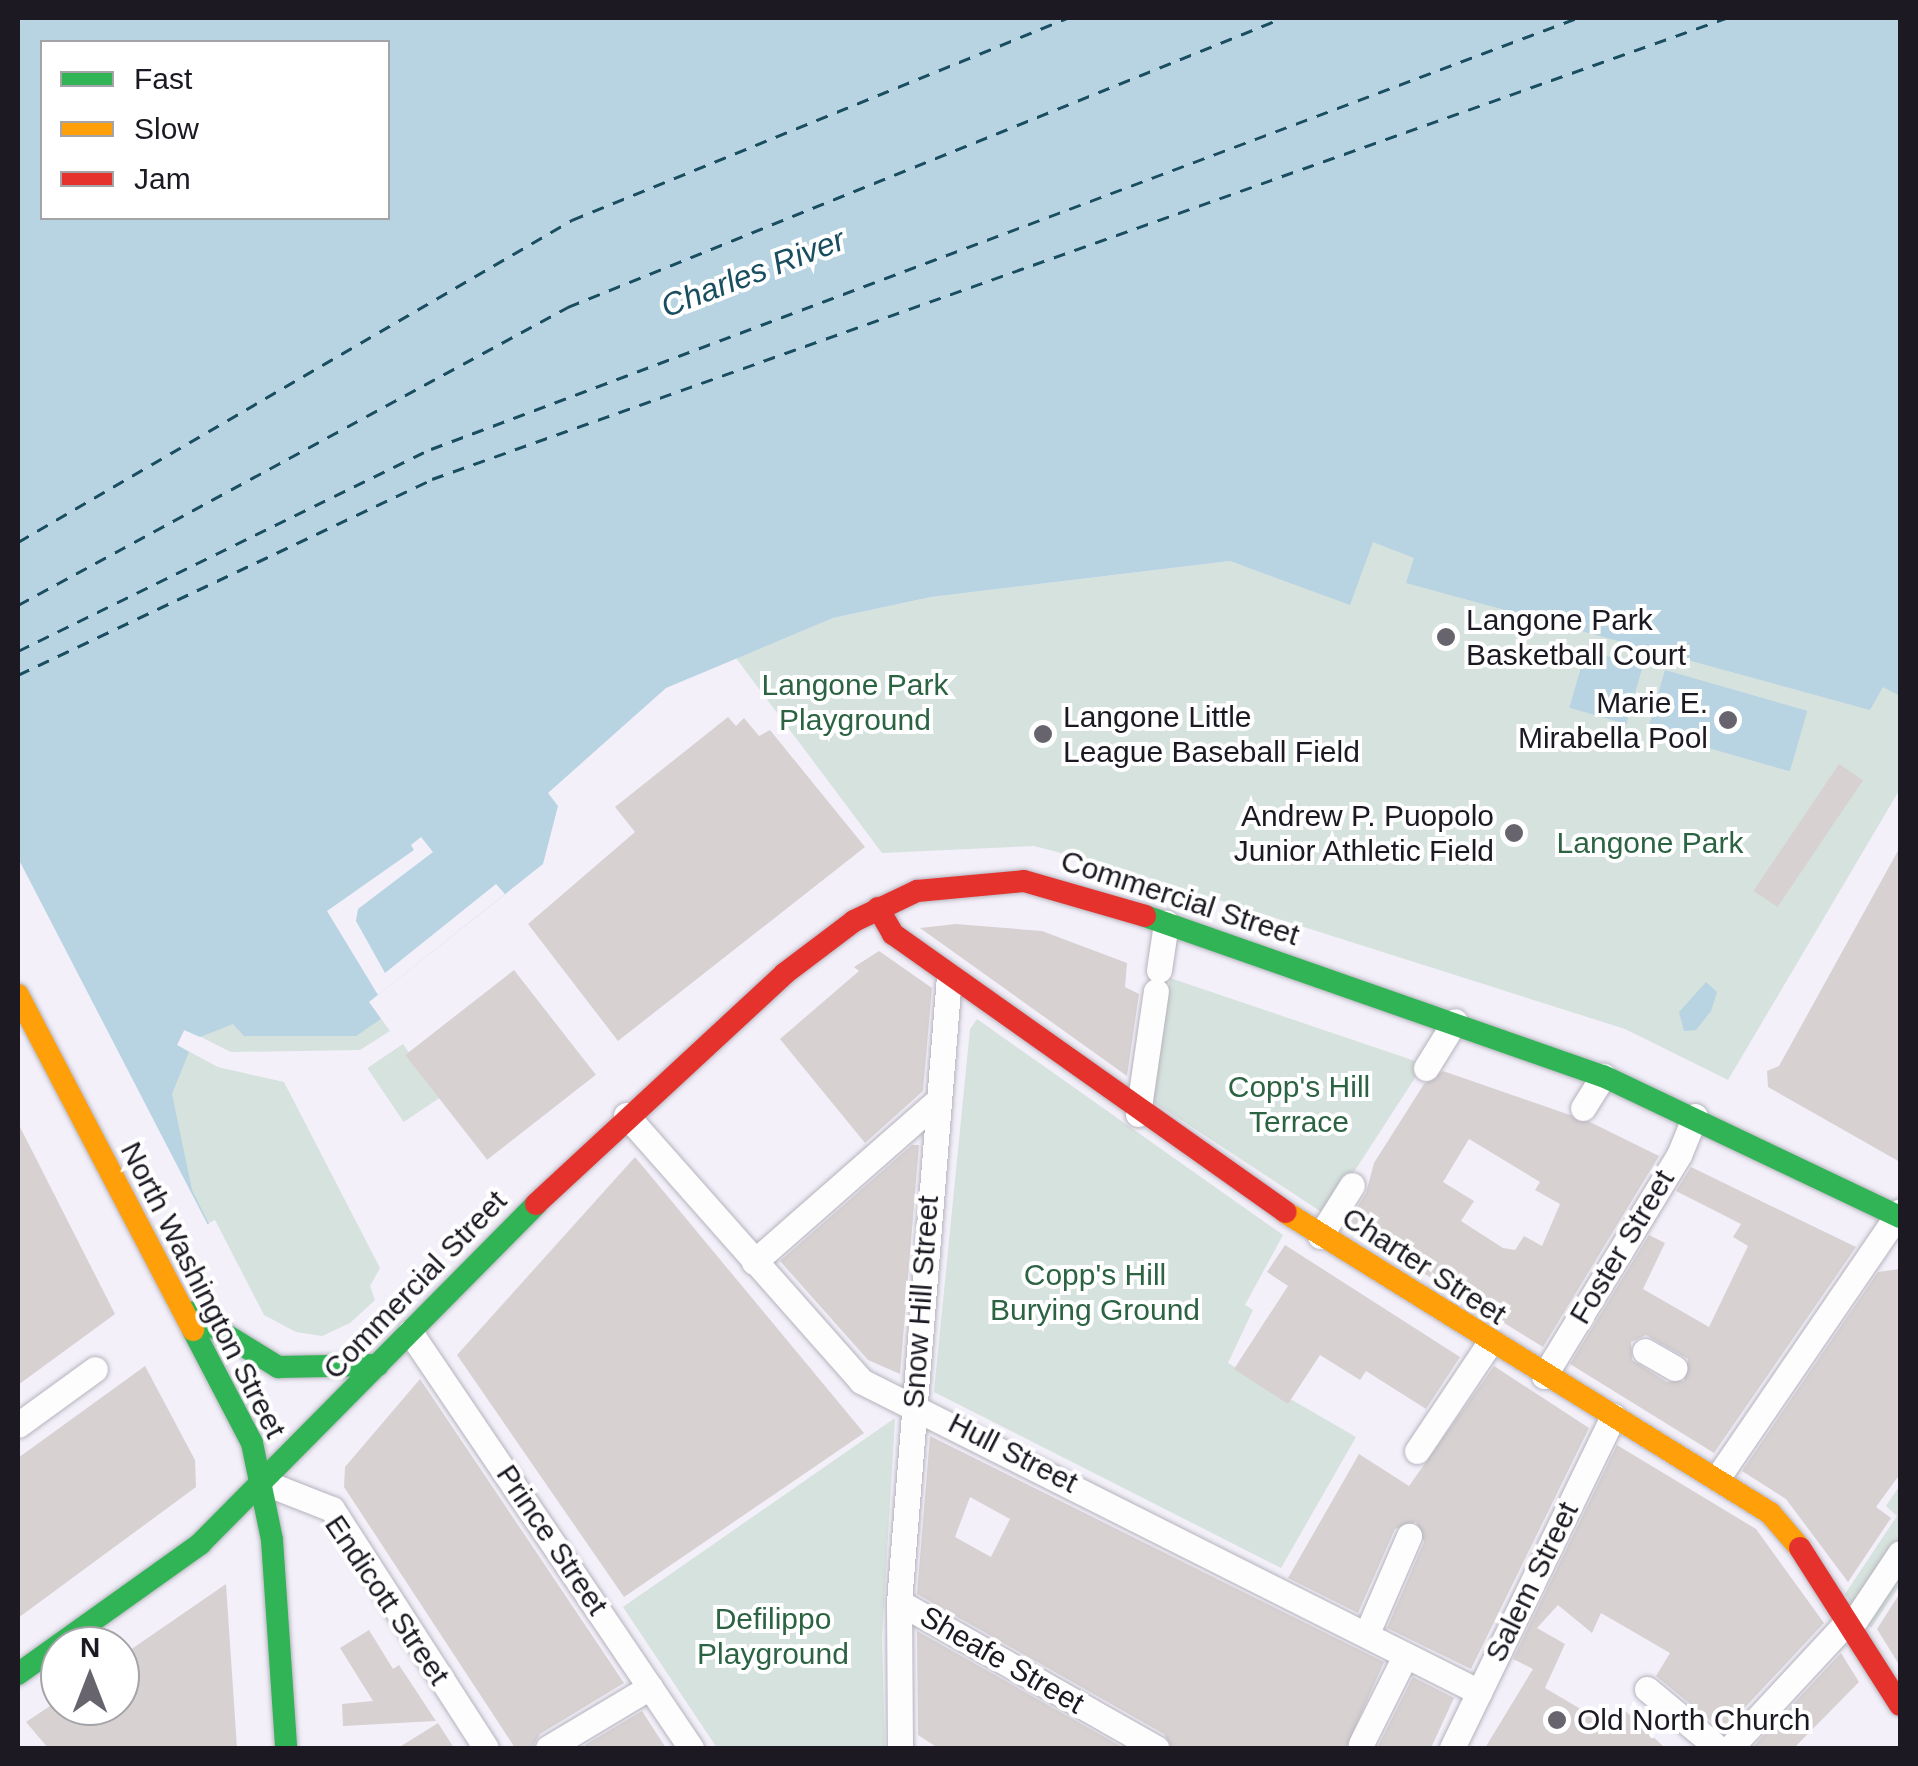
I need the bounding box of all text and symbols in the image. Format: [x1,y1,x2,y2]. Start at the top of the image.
legend [40,40,390,220]
text: Fast [134,62,192,95]
text: Slow [134,112,199,145]
text: Jam [134,162,191,195]
water label: Charles River [656,220,850,326]
place label: Langone Park Basketball Court [1466,602,1686,672]
marker: Langone Park Basketball Court [1435,626,1457,648]
park label: Langone Park Playground [762,667,948,738]
place label: Marie E. Mirabella Pool [1518,685,1708,756]
place label: Langone Little League Baseball Field [1063,699,1360,770]
marker: Marie E. Mirabella Pool [1717,709,1739,731]
marker: Langone Little League Baseball Field [1032,723,1054,745]
place label: Andrew P. Puopolo Junior Athletic Field [1232,798,1494,868]
marker: Andrew P. Puopolo Junior Athletic Field [1503,822,1525,844]
park label: Langone Park [1557,825,1743,861]
street label: Commercial Street [1056,843,1304,953]
park label: Copp's Hill Terrace [1228,1069,1370,1140]
street label: North Washington Street [113,1136,293,1444]
street label: Foster Street [1562,1163,1682,1331]
street label: Commercial Street [316,1183,514,1387]
street label: Snow Hill Street [896,1194,946,1410]
street label: Charter Street [1335,1200,1513,1332]
park label: Copp's Hill Burying Ground [990,1257,1200,1328]
street label: Hull Street [942,1405,1084,1501]
street label: Prince Street [489,1458,615,1622]
street label: Salem Street [1478,1496,1586,1668]
street label: Endicott Street [317,1508,457,1692]
street label: Sheafe Street [914,1599,1090,1721]
park label: Defilippo Playground [697,1601,849,1672]
north arrow [40,1626,140,1726]
text: N [80,1632,100,1663]
place label: Old North Church [1577,1702,1810,1738]
marker: Old North Church [1546,1709,1568,1731]

